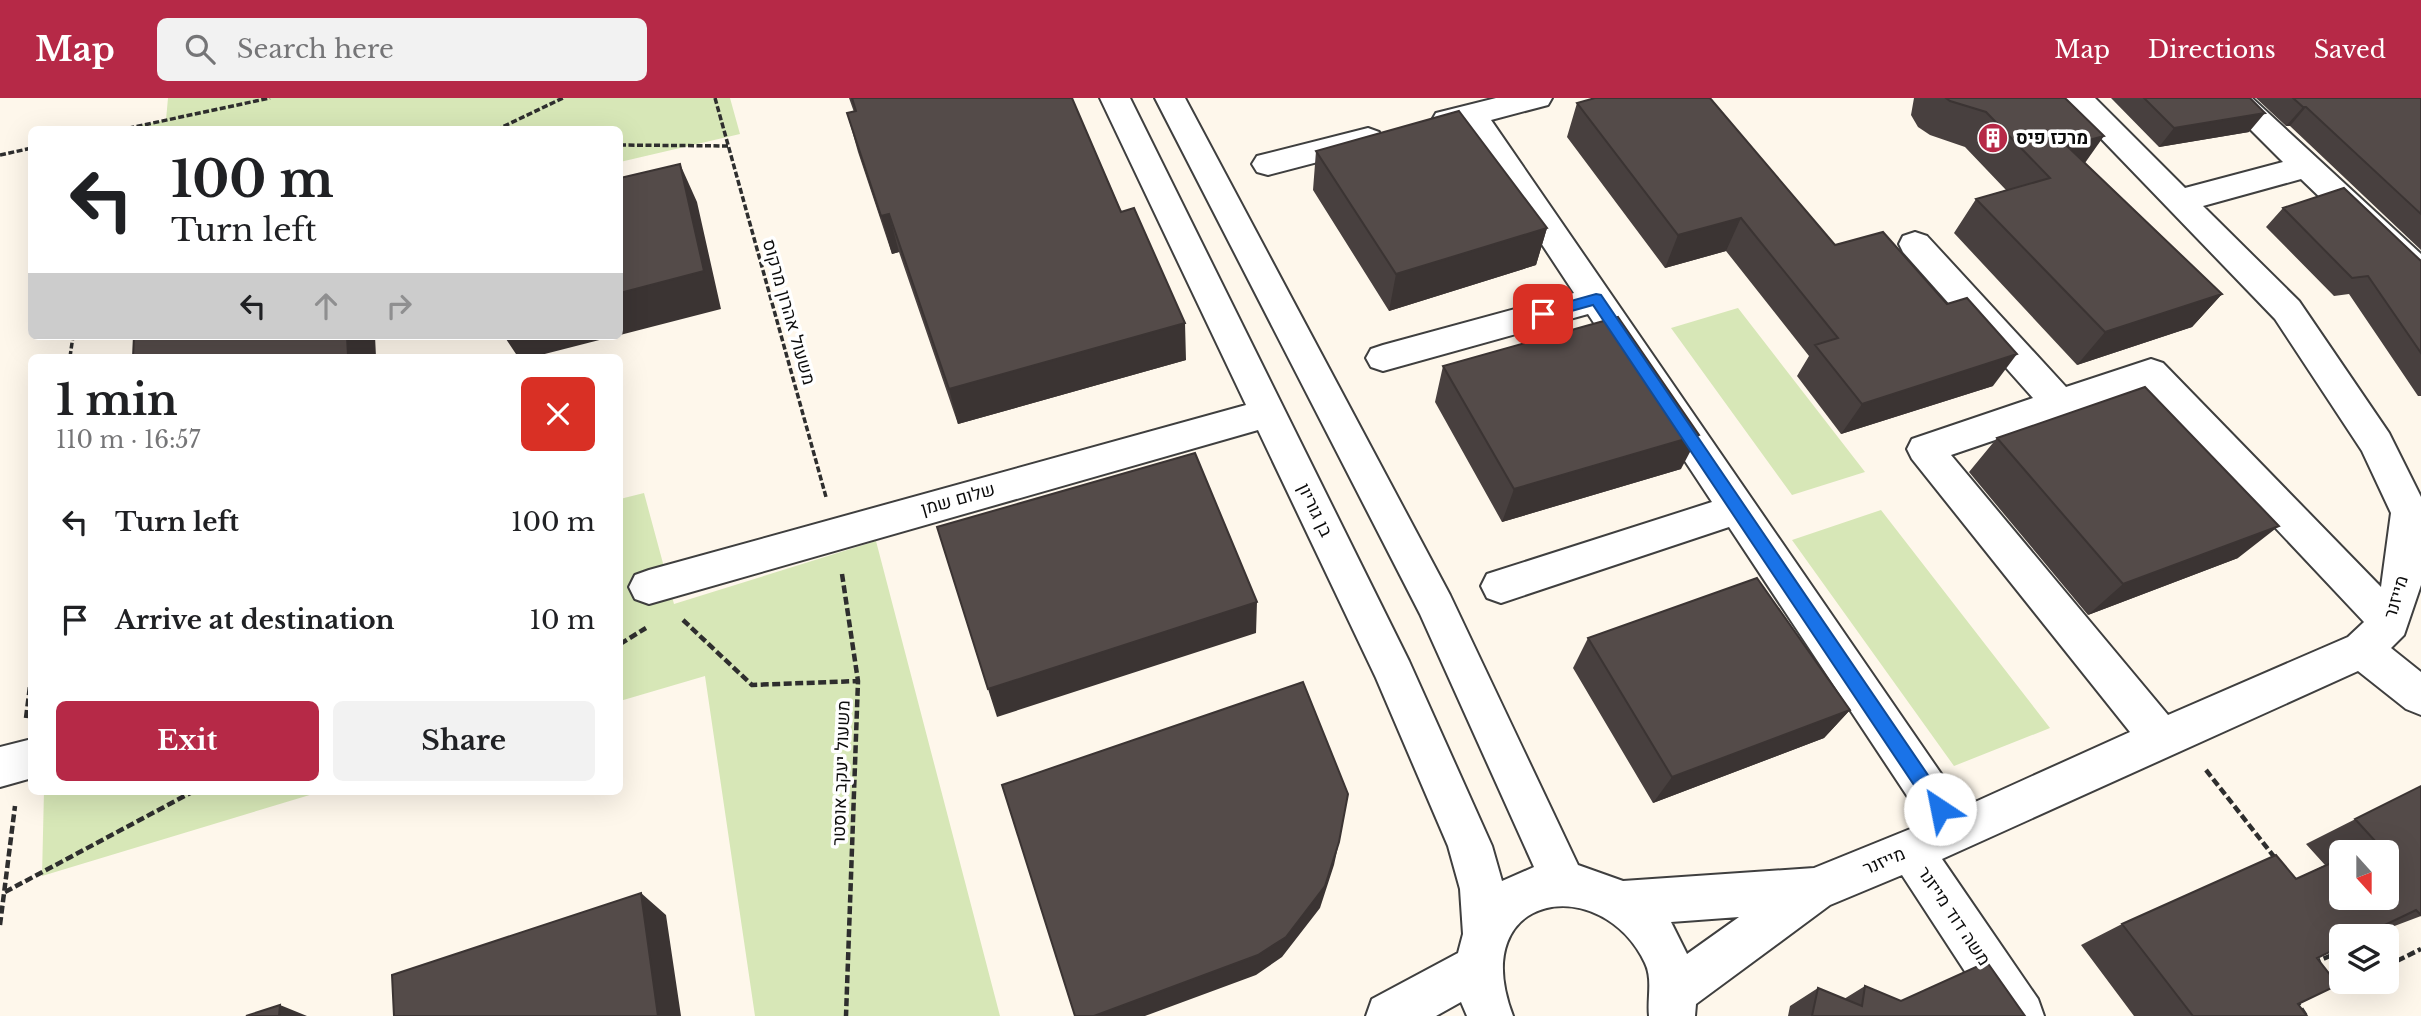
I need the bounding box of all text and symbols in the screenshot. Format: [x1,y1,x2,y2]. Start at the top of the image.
search box [157,18,647,81]
text: Map [35,29,115,70]
icon: search [181,30,219,68]
text: Search here [237,33,394,65]
text: Map [2054,35,2110,64]
text: Directions [2148,35,2276,64]
text: Saved [2314,35,2386,64]
building icon: מרכז פיס [1976,121,2010,155]
place label: מרכז פיס [2016,127,2088,149]
text: 100 m [171,149,334,210]
icon: left [56,154,147,245]
text: Turn left [171,210,317,250]
street label: משעול אהרון מרקוס [758,237,820,387]
pin [1513,284,1573,344]
icon: left [234,287,272,325]
icon: ahead [307,287,345,325]
icon: right [380,287,418,325]
icon: arrive [1524,295,1562,333]
text: 1 min [56,374,178,426]
button: close [521,377,595,451]
text: 110 m · 16:57 [56,426,200,454]
street label: שלום שמן [918,478,998,520]
street label: בן גוריון [1293,480,1338,541]
icon: left [56,503,94,541]
text: Turn left [115,506,239,538]
text: 100 m [511,506,595,538]
street label: מייזנר [2379,573,2413,621]
icon: arrive [56,601,94,639]
text: Arrive at destination [115,604,395,636]
text: 10 m [529,604,595,636]
street label: משעול יעקב אוסטר [827,700,855,846]
button: Exit [56,701,319,781]
button: Share [333,701,595,781]
position arrow [1903,772,1977,846]
north arrow [2329,840,2399,910]
map controls [2329,840,2399,994]
street label: מייזנר [1859,842,1909,880]
street label: משה דוד מייזנר [1913,862,1995,970]
button: layers [2329,924,2399,994]

